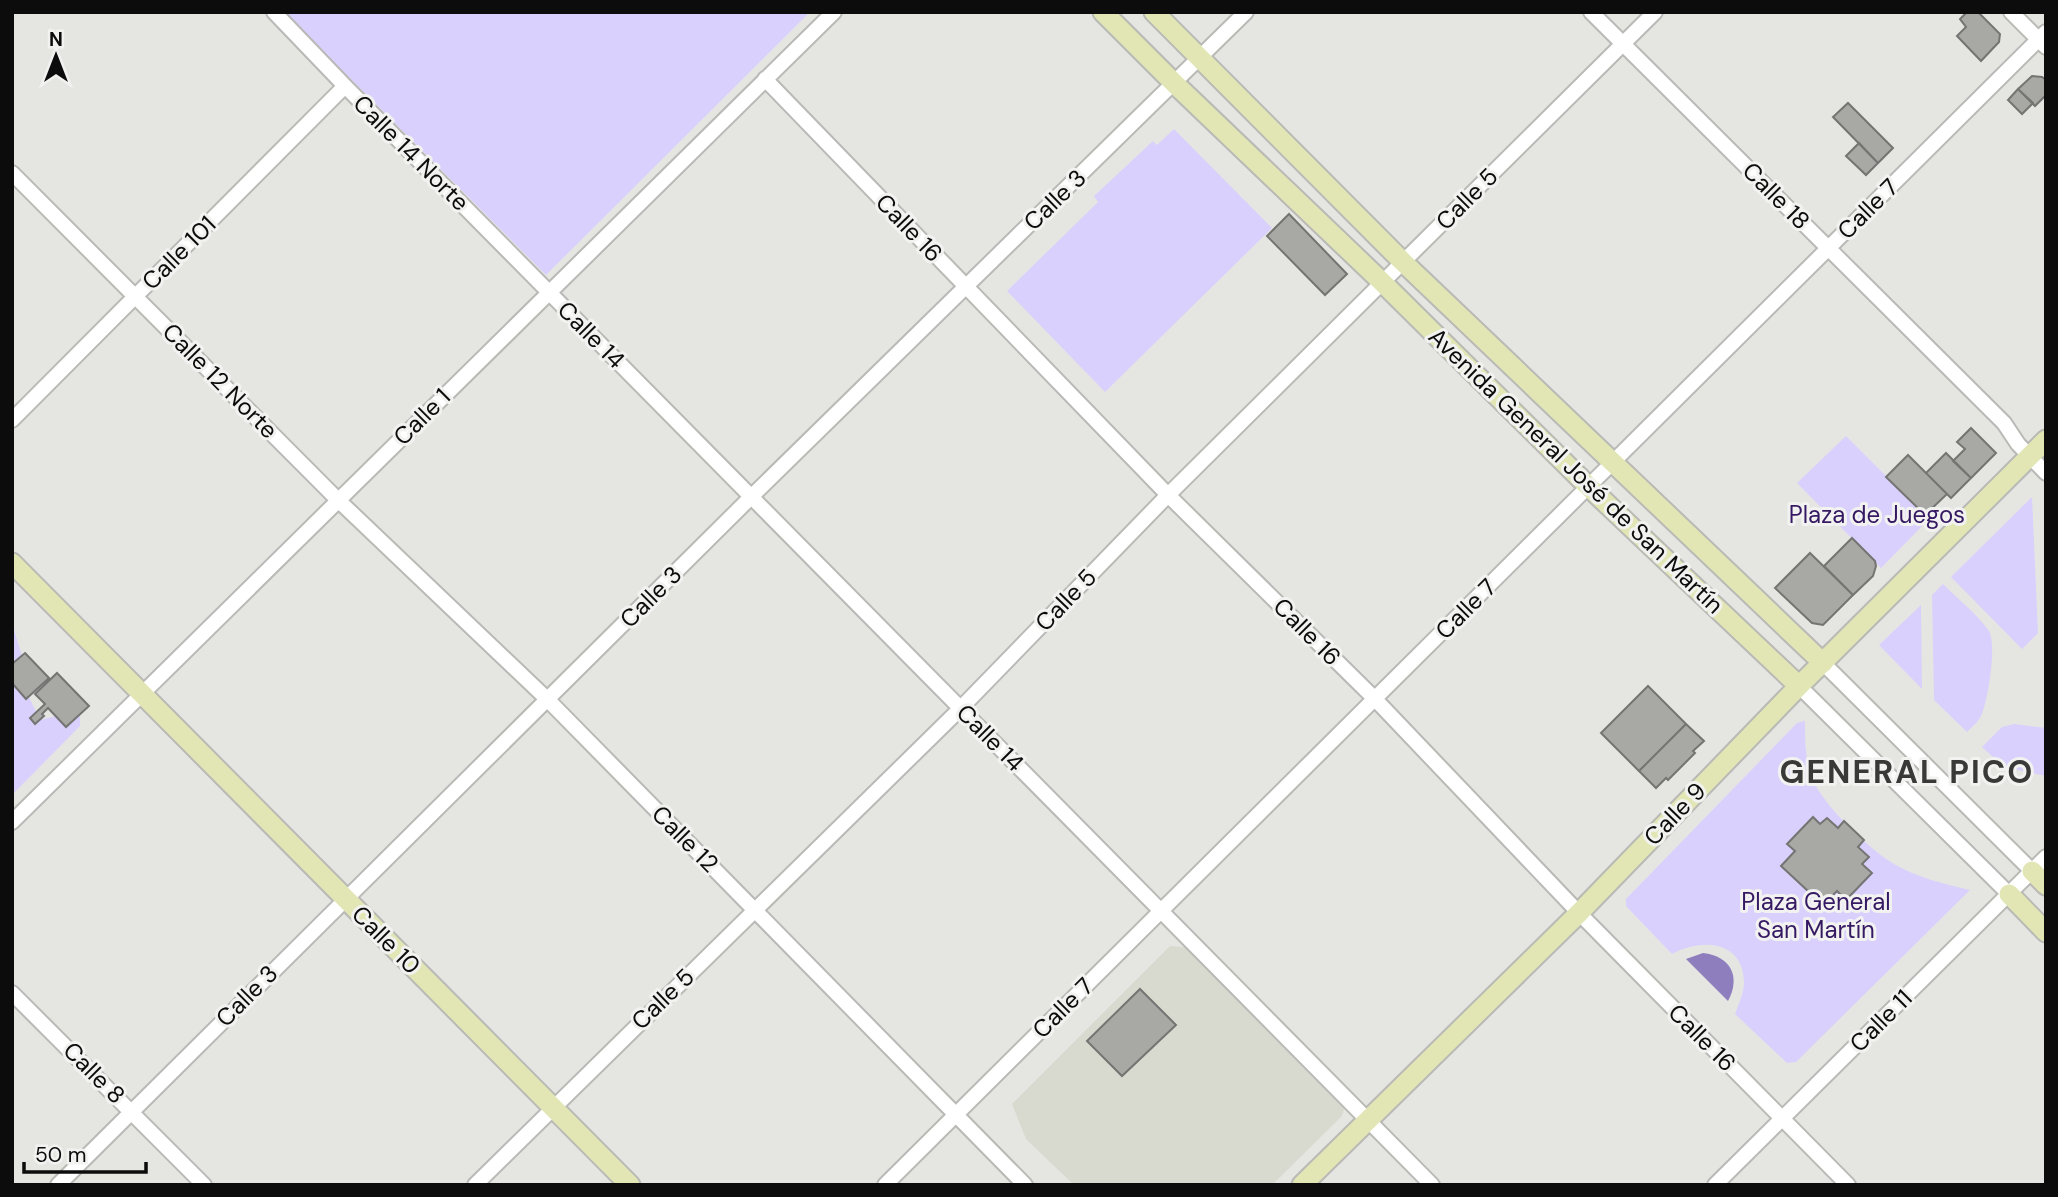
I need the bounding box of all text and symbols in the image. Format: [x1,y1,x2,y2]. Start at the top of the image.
north arrow [21,21,91,91]
text: N [49,27,63,52]
street label: Calle 14 Norte [347,88,476,217]
street label: Calle 18 [1736,155,1817,236]
street label: Calle 5 [1429,161,1504,236]
street label: Calle 3 [1017,162,1092,237]
street label: Calle 7 [1831,172,1905,246]
street label: Calle 16 [869,187,950,268]
street label: Calle 101 [135,209,222,296]
street label: Calle 14 [551,294,632,375]
street label: Calle 12 Norte [156,316,285,445]
street label: Avenida General José de San Martín [1422,321,1730,620]
street label: Calle 1 [386,381,457,452]
park label: Plaza de Juegos [1789,499,1965,530]
street label: Calle 3 [613,559,688,634]
street label: Calle 5 [1028,562,1103,638]
street label: Calle 7 [1429,572,1503,646]
street label: Calle 16 [1267,591,1348,672]
street label: Calle 14 [950,697,1031,778]
district label: GENERAL PICO [1780,751,2034,793]
street label: Calle 9 [1637,776,1712,852]
street label: Calle 12 [645,799,725,879]
park label: Plaza General San Martín [1741,886,1891,945]
street label: Calle 10 [345,899,427,981]
street label: Calle 3 [209,958,284,1033]
street label: Calle 5 [625,961,701,1036]
street label: Calle 7 [1026,971,1100,1045]
street label: Calle 11 [1843,983,1918,1058]
street label: Calle 16 [1662,997,1743,1078]
street label: Calle 8 [57,1035,132,1110]
scale bar [24,1130,147,1174]
text: 50 m [35,1141,86,1169]

